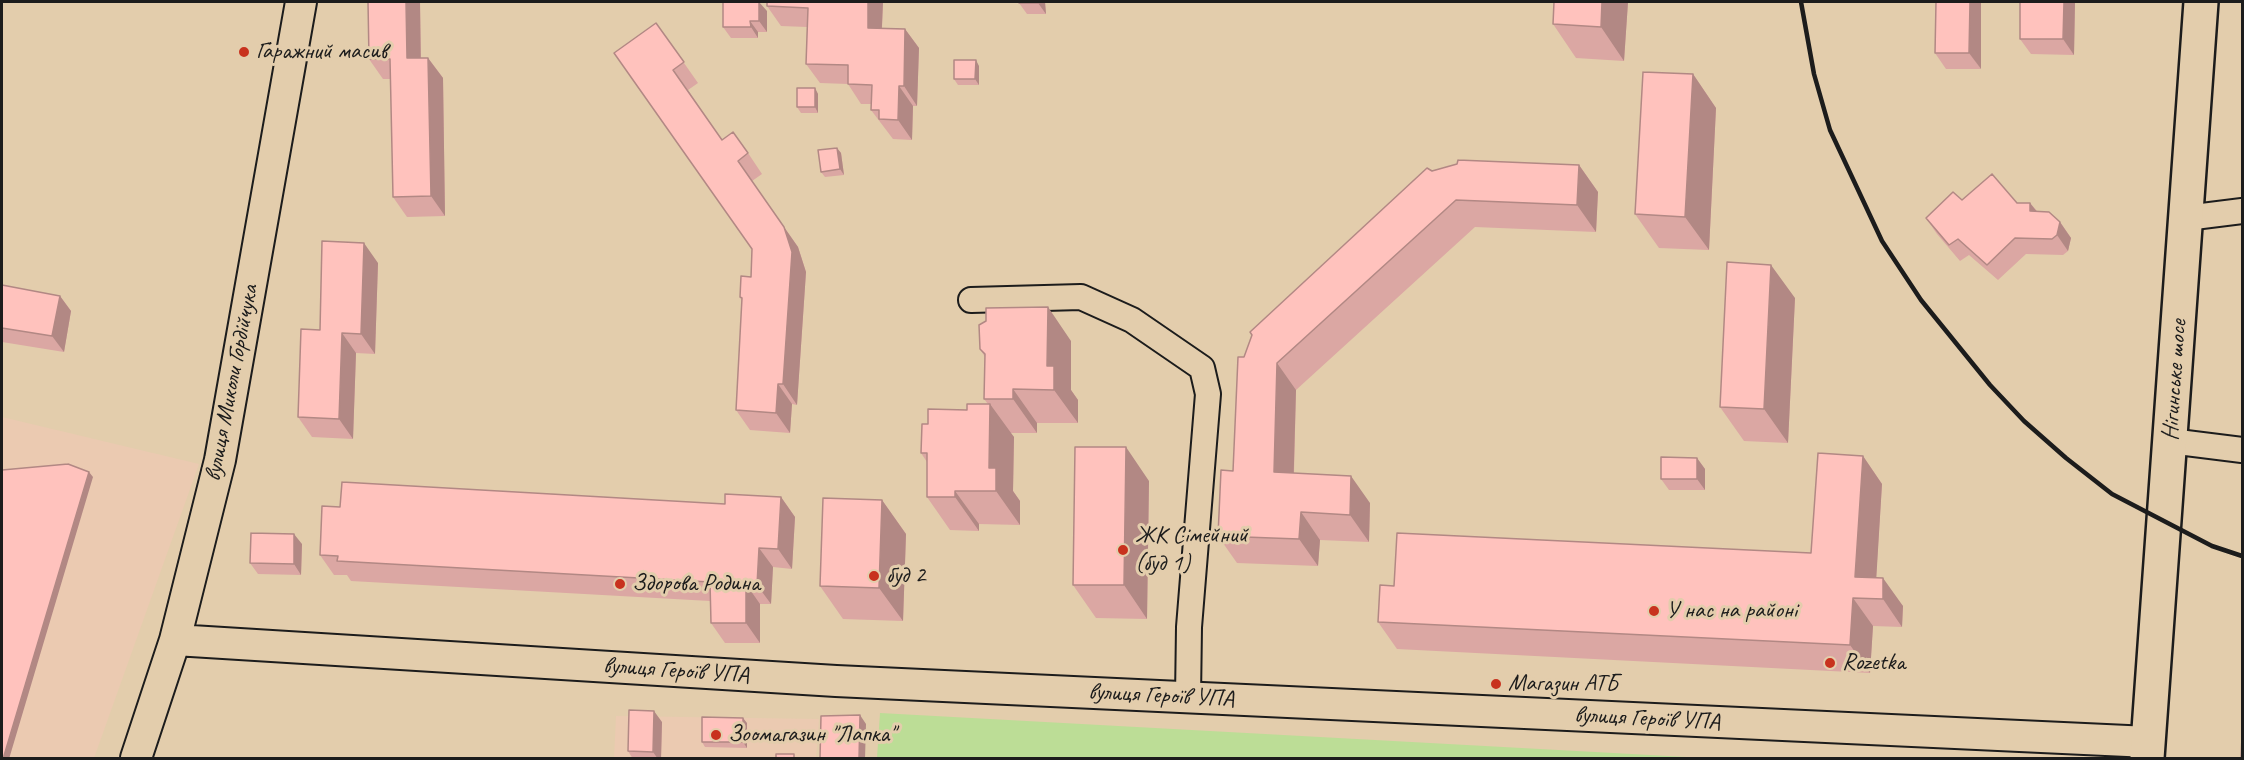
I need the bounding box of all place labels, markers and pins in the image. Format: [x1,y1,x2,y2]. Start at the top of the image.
place label: Гаражний масив [256,38,387,66]
marker: Гаражний масив [237,45,251,59]
place label: ЖК Сімейний (буд 1) [1135,522,1248,578]
marker: ЖК Сімейний (буд 1) [1116,543,1130,557]
place label: буд 2 [886,562,925,590]
marker: буд 2 [867,569,881,583]
place label: Здорова Родина [632,570,760,598]
marker: Здорова Родина [613,577,627,591]
place label: У нас на районі [1666,597,1797,625]
marker: У нас на районі [1647,604,1661,618]
place label: Rozetka [1842,649,1905,677]
marker: Rozetka [1823,656,1837,670]
place label: Магазин АТБ [1508,670,1618,698]
marker: Магазин АТБ [1489,677,1503,691]
place label: Зоомагазин "Лапка" [728,721,895,749]
marker: Зоомагазин "Лапка" [709,728,723,742]

